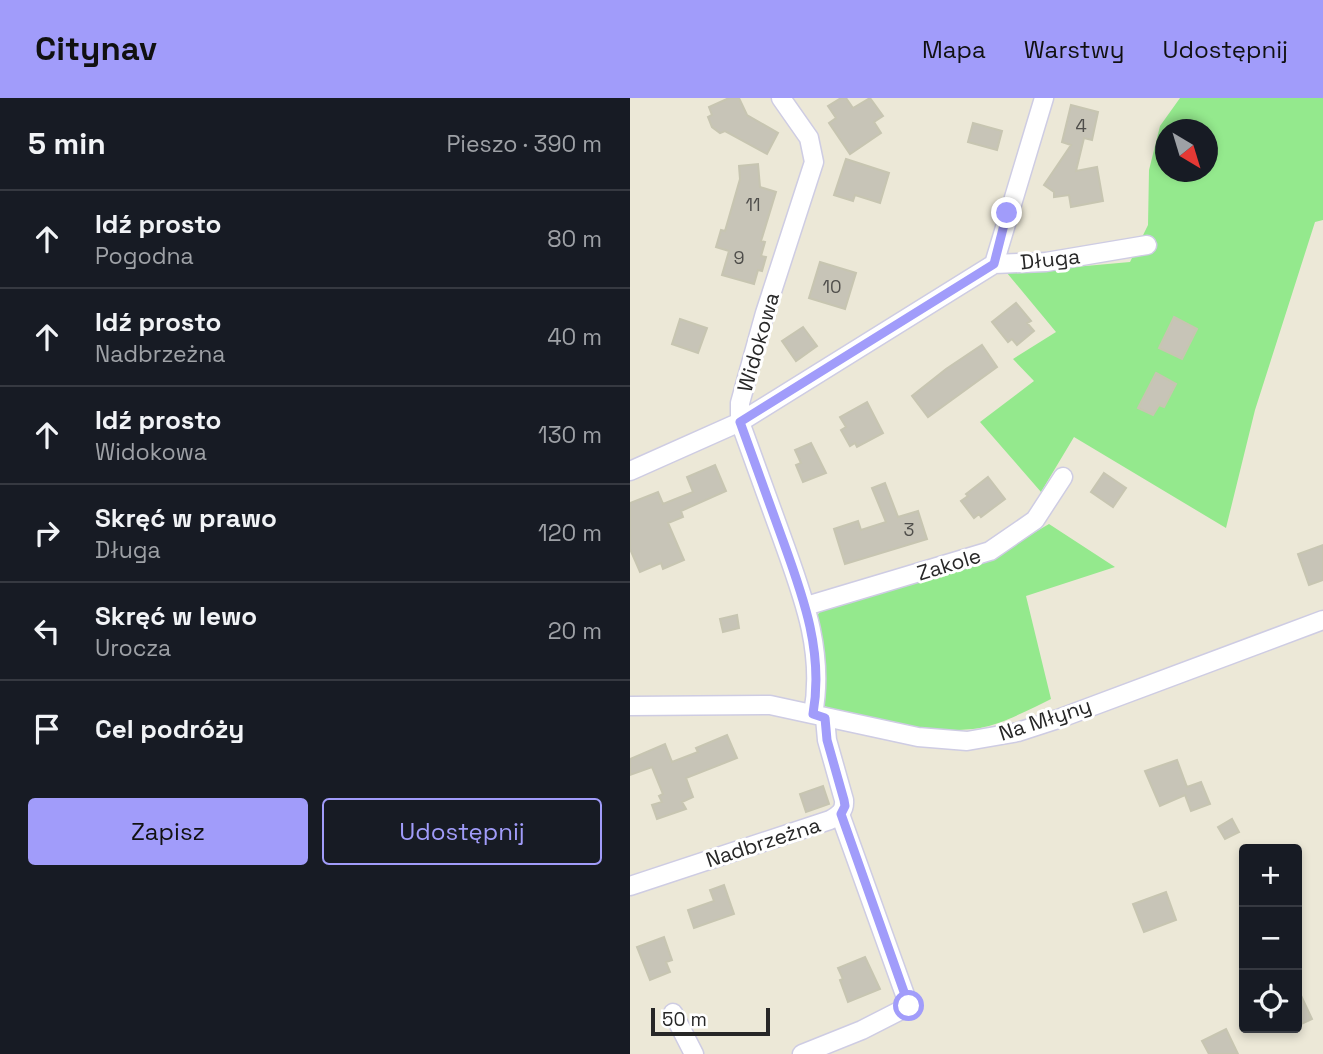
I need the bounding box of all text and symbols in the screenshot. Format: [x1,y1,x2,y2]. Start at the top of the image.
text: Citynav [35,28,157,70]
text: Mapa [922,34,986,65]
text: Warstwy [1024,34,1125,65]
text: Udostępnij [1163,34,1288,65]
house number: 4 [1075,114,1087,137]
north arrow [1155,119,1218,182]
text: 5 min [28,124,106,163]
text: Pieszo · 390 m [447,129,602,159]
house number: 11 [745,193,761,216]
route end [991,197,1022,228]
text: Idź prosto [95,207,222,241]
icon: ahead [28,220,66,258]
text: 80 m [547,224,602,254]
text: Pogodna [95,241,194,271]
street label: Długa [1019,242,1081,276]
house number: 9 [733,246,745,269]
house number: 10 [822,275,842,298]
street label: Widokowa [731,289,785,395]
text: Idź prosto [95,305,222,339]
icon: ahead [28,318,66,356]
text: 40 m [547,322,602,352]
text: Nadbrzeżna [95,339,226,369]
text: Idź prosto [95,403,222,437]
icon: ahead [28,416,66,454]
text: 130 m [538,420,602,450]
text: Widokowa [95,437,207,467]
text: Skręć w prawo [95,501,277,535]
icon: right [28,514,66,552]
text: 120 m [538,518,602,548]
house number: 3 [904,518,914,541]
text: Długa [95,535,161,565]
street label: Zakole [914,542,984,586]
text: Skręć w lewo [95,599,257,633]
icon: left [28,612,66,650]
text: 20 m [548,616,602,646]
text: Urocza [95,633,171,663]
street label: Na Młyny [995,691,1095,747]
icon: arrive [28,710,66,748]
text: Cel podróży [95,712,244,746]
button: Zapisz [28,798,308,865]
button: Udostępnij [322,798,602,865]
street label: Nadbrzeżna [702,811,824,873]
map controls [1239,844,1302,1033]
button: + [1239,844,1302,907]
button: − [1239,907,1302,970]
button: locate [1239,970,1302,1033]
route start [893,990,924,1021]
scale bar [651,1005,770,1037]
text: 50 m [662,1007,707,1032]

